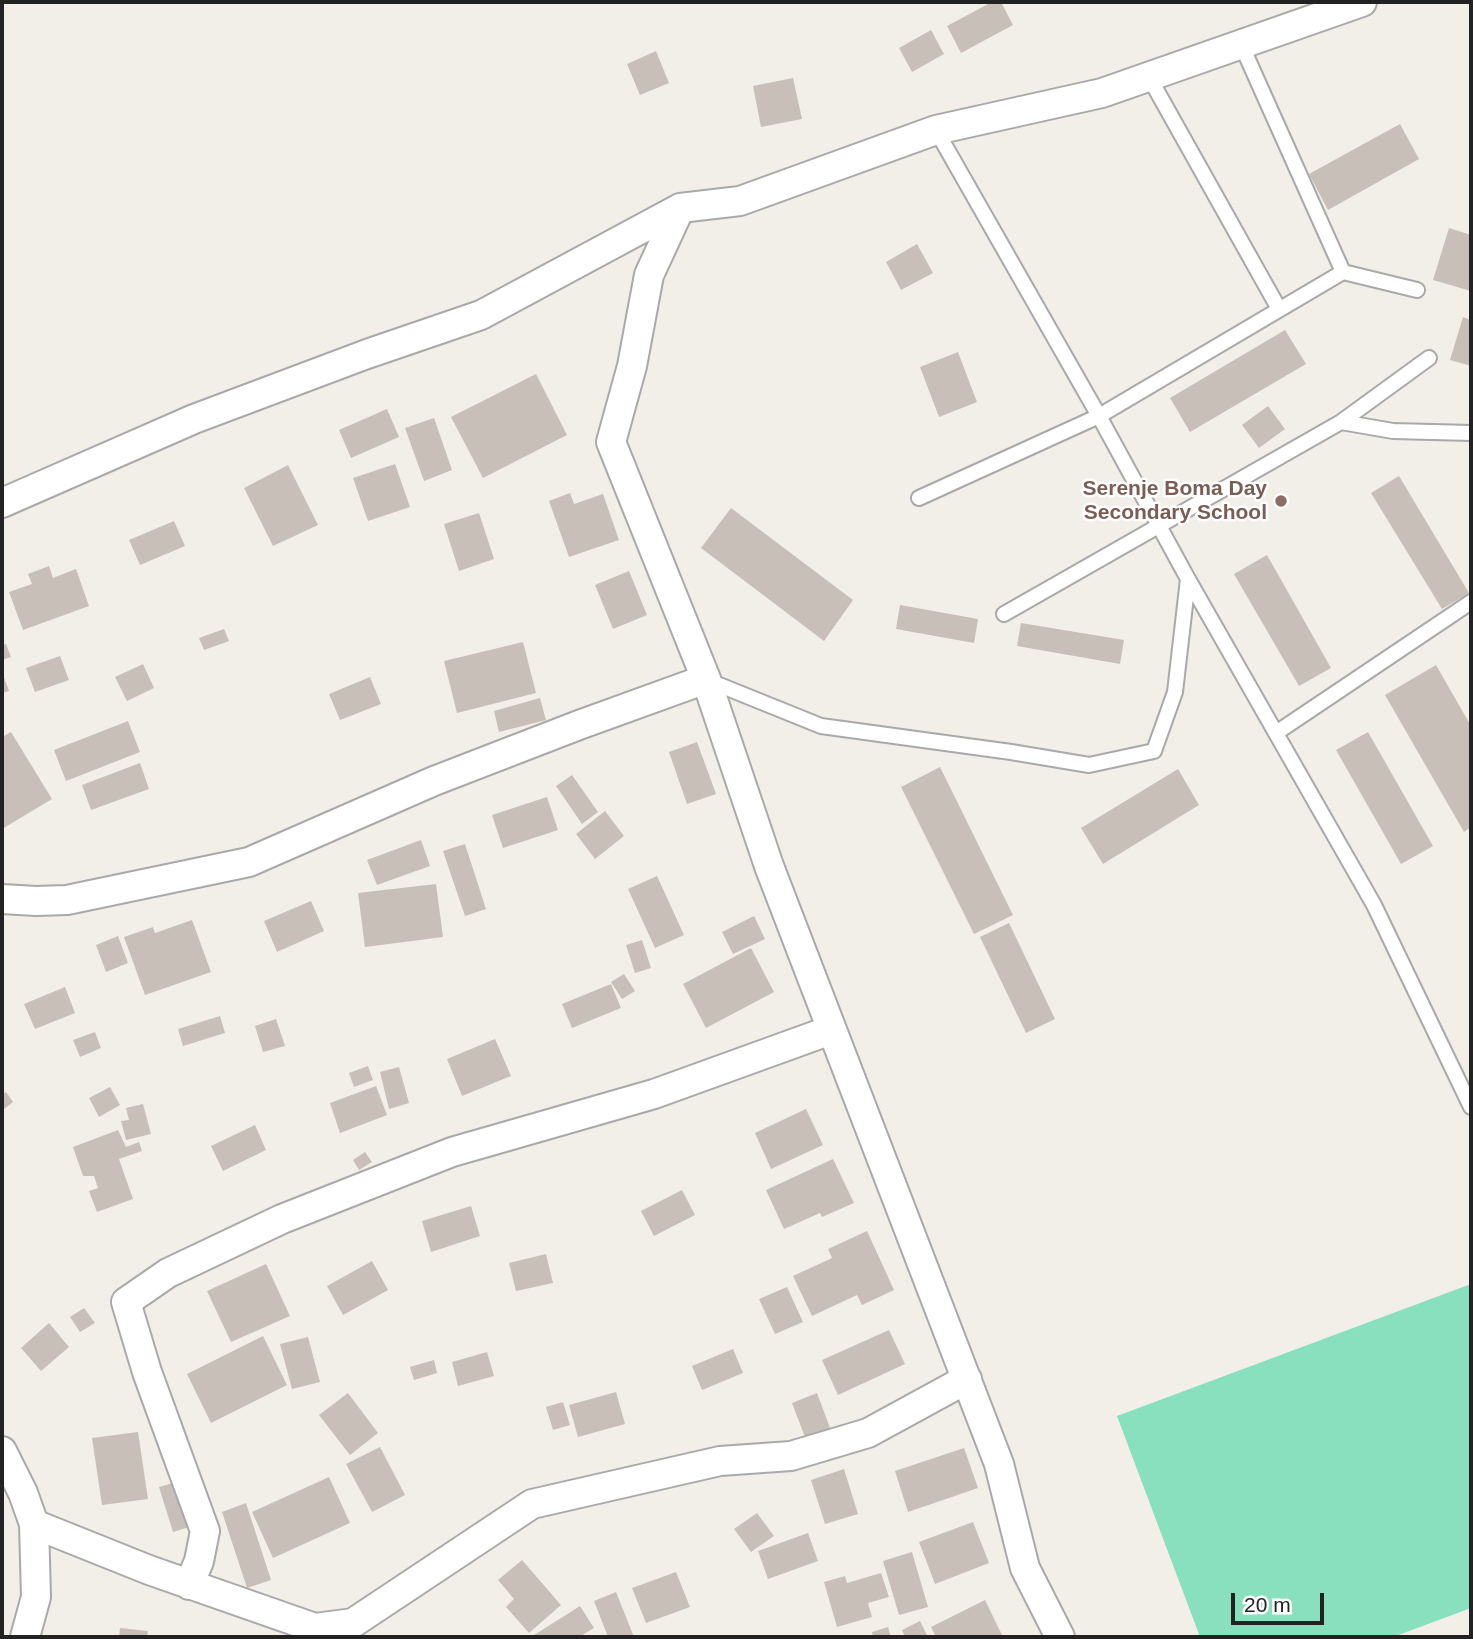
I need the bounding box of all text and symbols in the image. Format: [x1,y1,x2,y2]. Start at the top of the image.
place label: Serenje Boma Day Secondary School [1083,476,1267,526]
marker: Serenje Boma Day Secondary School [1273,493,1289,509]
scale bar [1235,1580,1328,1624]
text: 20 m [1244,1593,1291,1616]

